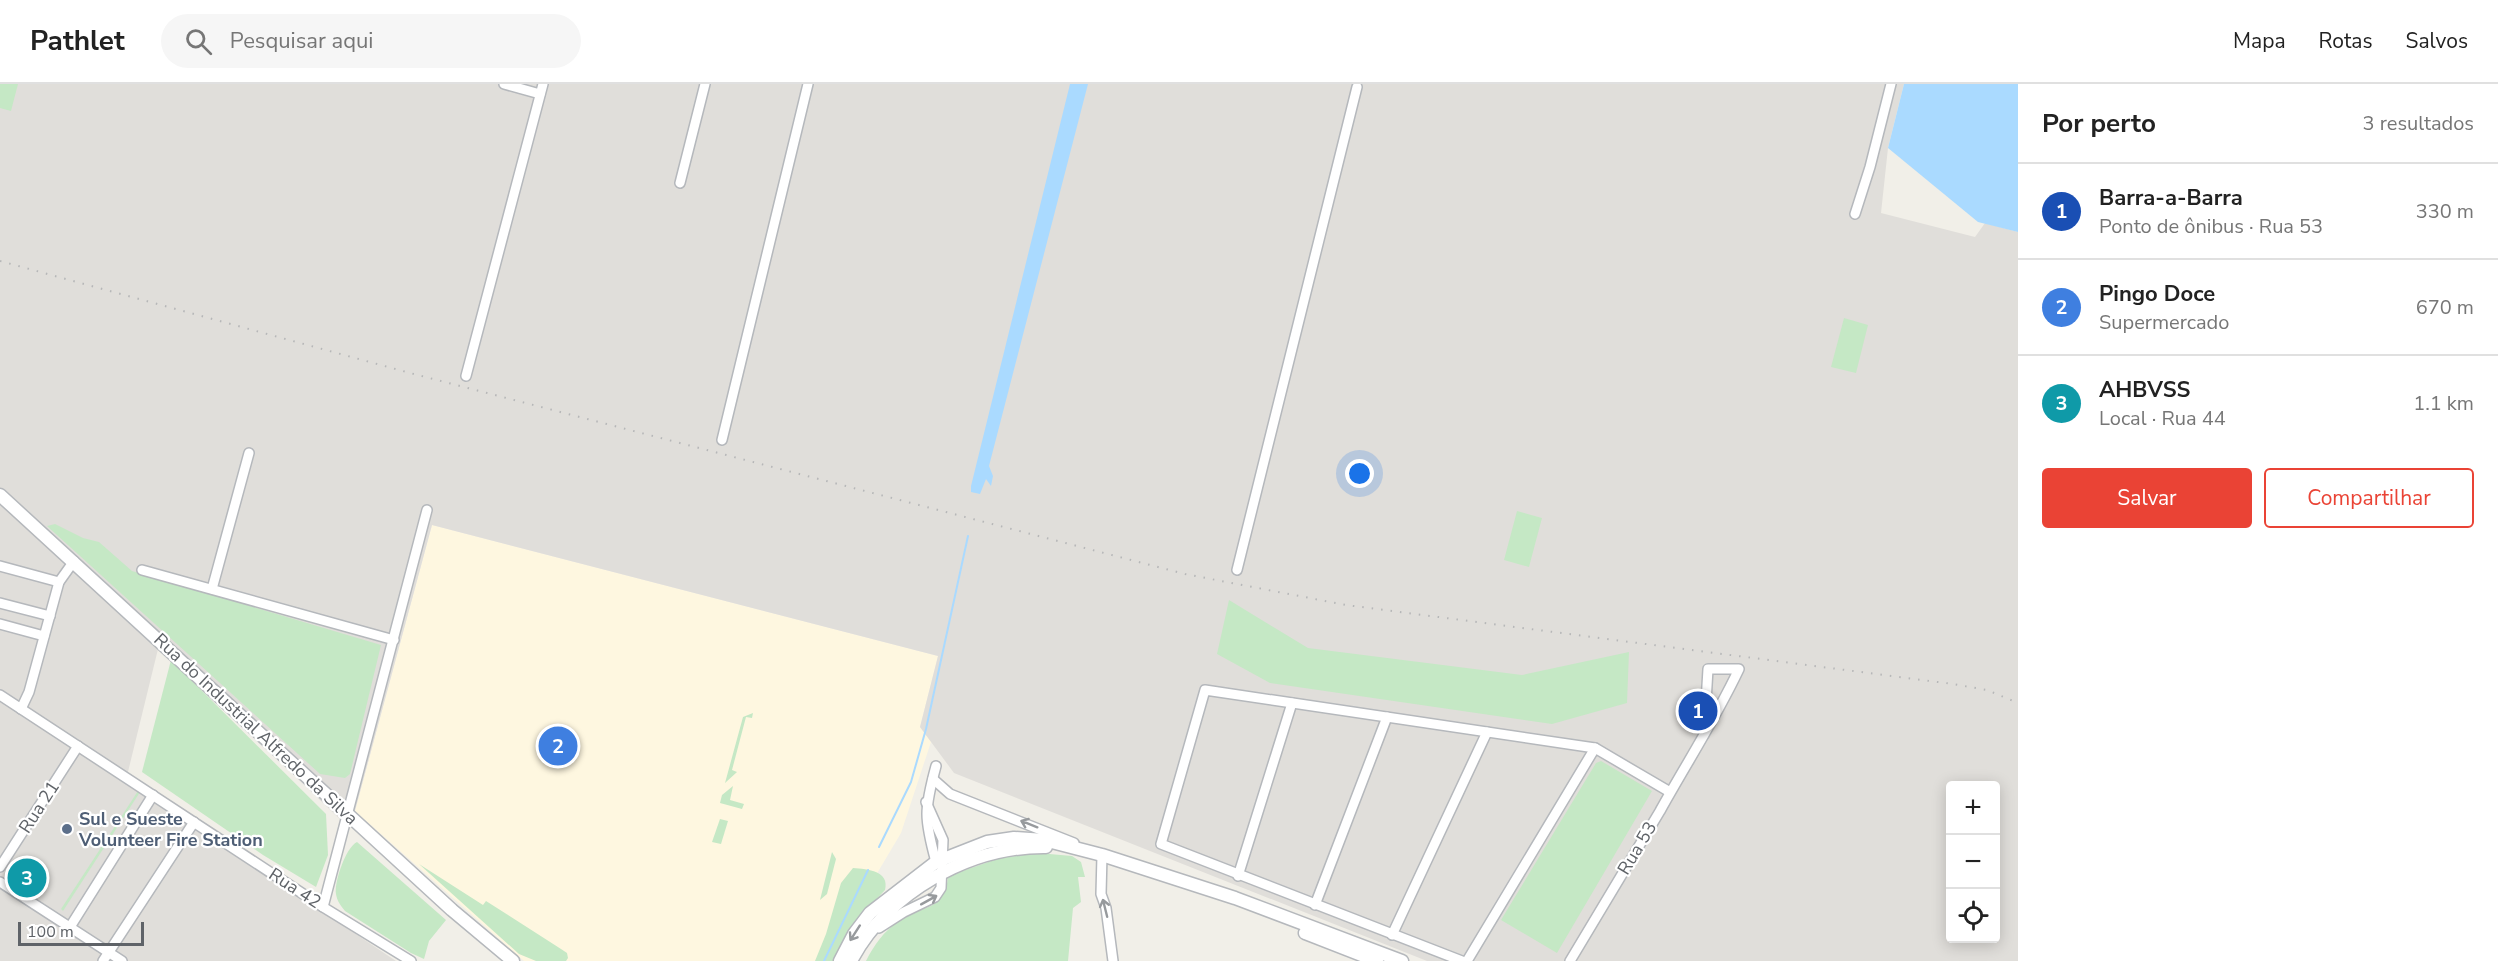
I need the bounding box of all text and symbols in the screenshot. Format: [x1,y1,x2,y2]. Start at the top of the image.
search box [161,14,581,68]
text: Pathlet [30,22,125,60]
icon: search [182,25,215,58]
text: Pesquisar aqui [230,26,373,56]
text: Mapa [2233,27,2286,55]
text: Rotas [2319,27,2373,55]
text: Salvos [2406,27,2468,55]
text: Por perto [2042,106,2156,141]
text: 3 resultados [2363,110,2474,137]
text: Barra-a-Barra [2099,183,2243,213]
text: 1 [2056,198,2068,225]
text: 330 m [2416,198,2474,225]
text: Ponto de ônibus · Rua 53 [2099,213,2323,240]
text: Pingo Doce [2099,279,2215,309]
text: 2 [2056,294,2068,321]
text: 670 m [2416,294,2474,321]
text: Supermercado [2099,309,2229,336]
text: AHBVSS [2099,375,2190,405]
text: 3 [2056,390,2068,417]
text: 1.1 km [2413,390,2474,417]
text: Local · Rua 44 [2099,405,2226,432]
your location [1345,459,1374,488]
button: Salvar [2042,468,2252,528]
button: Compartilhar [2264,468,2474,528]
street label: Rua do Industrial Alfredo da Silva [149,628,363,830]
pin: 1 [1678,688,1718,734]
pin: 2 [538,724,578,768]
street label: Rua 21 [13,776,65,838]
map controls [1946,781,2000,943]
button: + [1946,781,2000,835]
place label: Sul e Sueste Volunteer Fire Station [78,807,263,852]
street label: Rua 53 [1612,817,1662,879]
one-way arrow [1020,818,1039,829]
marker: Sul e Sueste Volunteer Fire Station [60,822,74,836]
button: − [1946,835,2000,889]
pin: 3 [8,856,46,900]
street label: Rua 42 [264,862,326,914]
button: locate [1946,889,2000,943]
one-way arrow [920,894,937,906]
one-way arrow [1099,899,1110,918]
scale bar [18,919,144,946]
text: 100 m [27,921,74,943]
one-way arrow [848,925,861,942]

